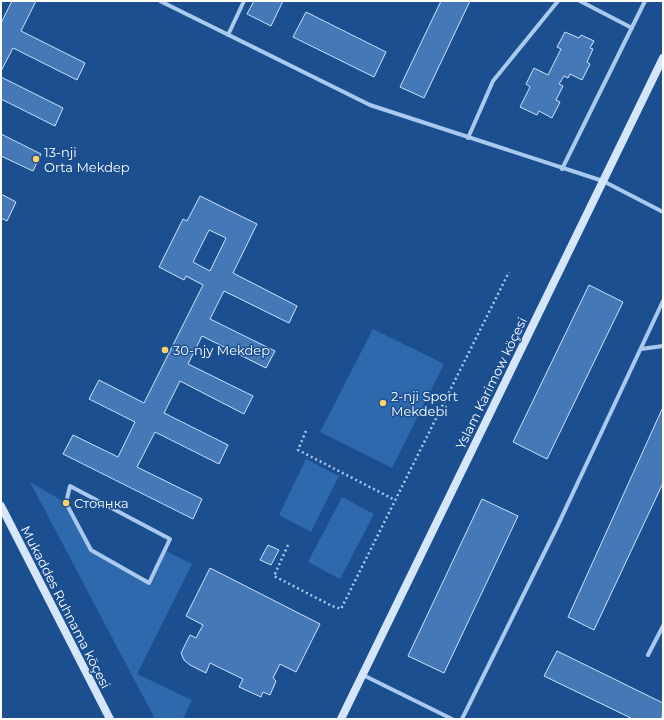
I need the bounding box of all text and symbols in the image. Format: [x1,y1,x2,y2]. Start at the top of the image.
place label: 13-nji Orta Mekdep [44,144,130,175]
marker: 13-nji Orta Mekdep [31,154,41,164]
street label: Yslam Karimow köçesi [452,315,530,451]
place label: 30-njy Mekdep [173,342,270,358]
marker: 30-njy Mekdep [160,345,170,355]
place label: 2-nji Sport Mekdebi [391,388,458,419]
marker: 2-nji Sport Mekdebi [378,398,388,408]
place label: Стоянка [74,495,129,511]
marker: Стоянка [61,498,71,508]
street label: Mukaddes Ruhnama köçesi [18,523,114,691]

